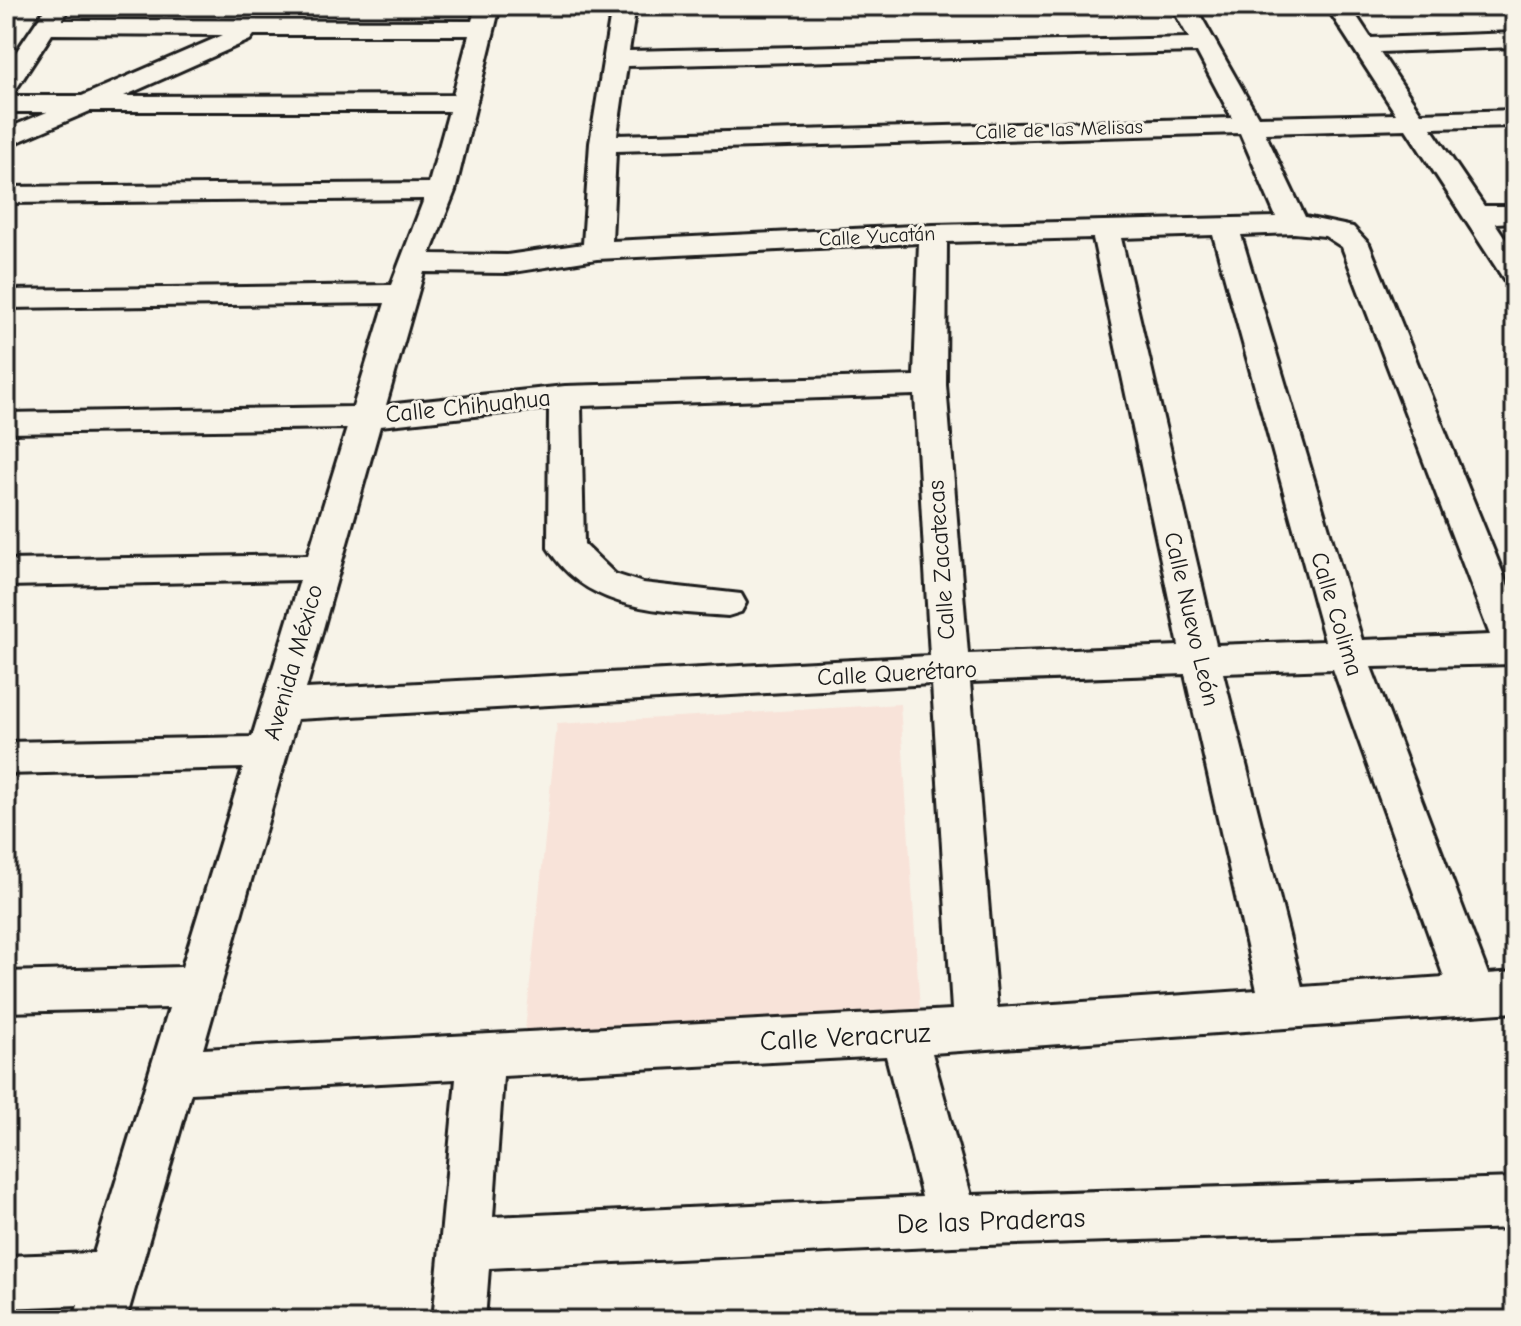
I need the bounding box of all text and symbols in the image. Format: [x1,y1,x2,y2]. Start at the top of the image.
street label: Calle de las Melisas [975,115,1143,144]
street label: Calle Yucatán [818,222,936,251]
street label: Calle Chihuahua [384,383,552,429]
street label: Calle Zacatecas [921,479,961,641]
street label: Calle Nuevo León [1158,529,1226,709]
street label: Calle Colima [1305,549,1369,679]
street label: Avenida México [257,581,329,743]
street label: Calle Querétaro [816,655,978,691]
street label: Calle Veracruz [759,1017,931,1057]
street label: De las Praderas [896,1202,1086,1240]

